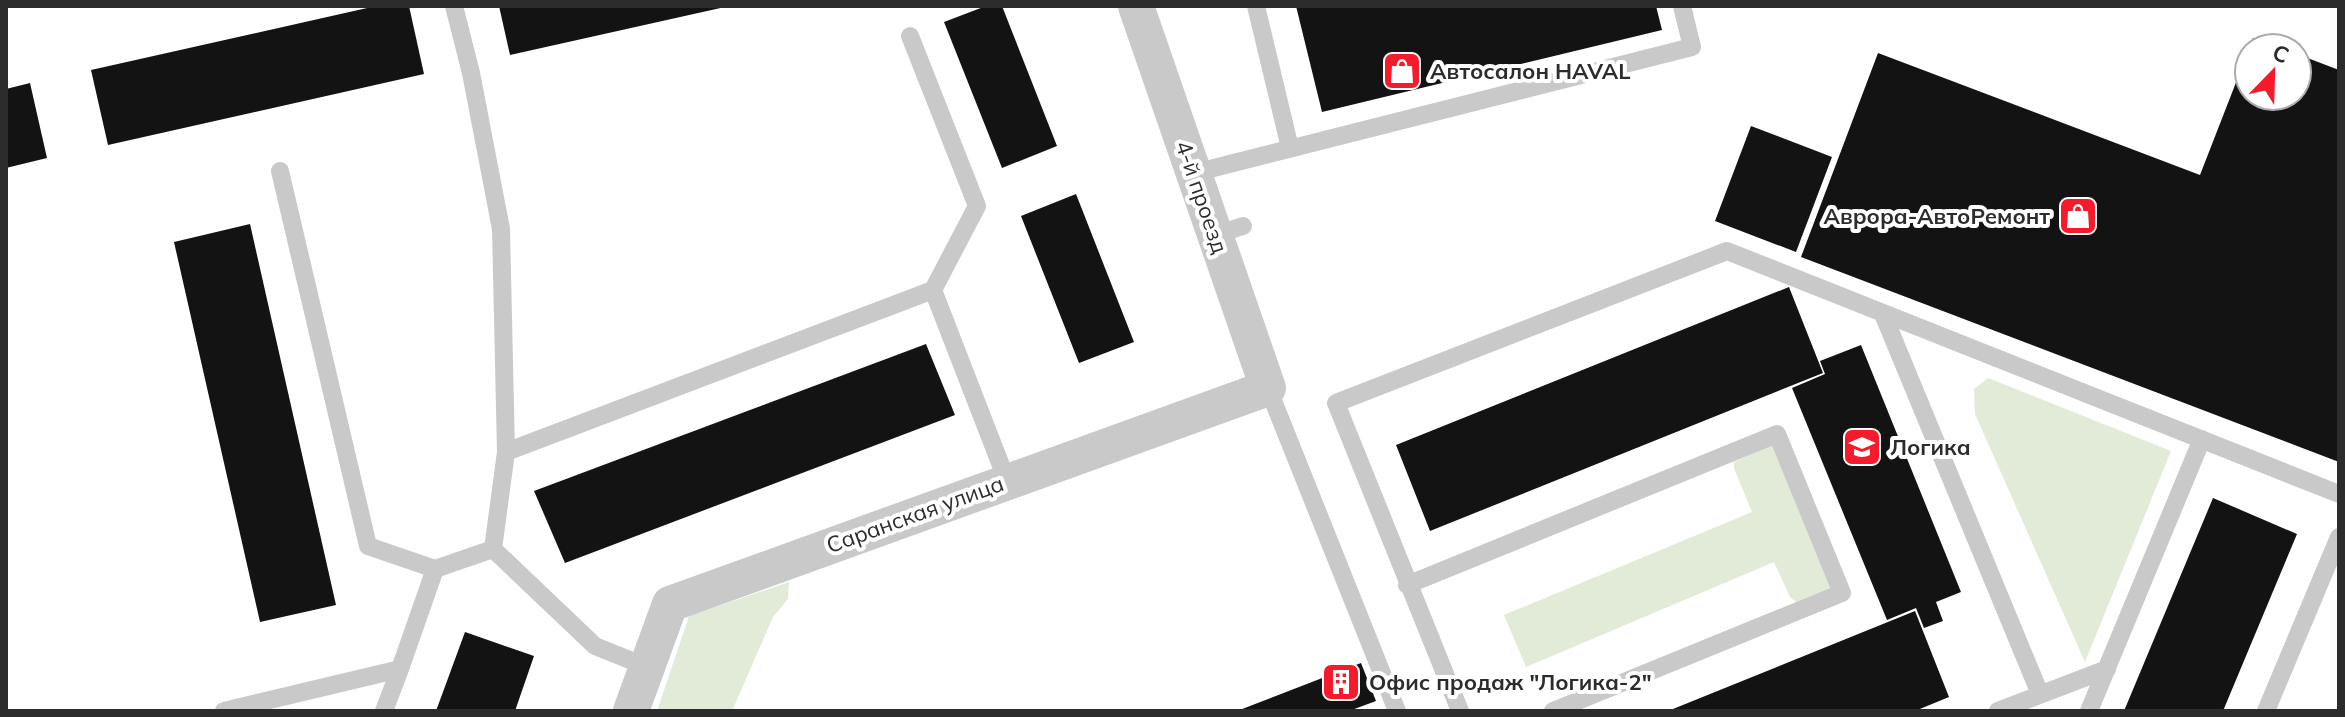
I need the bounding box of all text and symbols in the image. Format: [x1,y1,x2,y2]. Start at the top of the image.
north arrow [2233,32,2313,112]
text: С [2268,38,2293,69]
shop icon: Автосалон HAVAL [1381,50,1423,92]
place label: Автосалон HAVAL [1430,57,1631,85]
street label: 4-й проезд [1170,137,1234,257]
shop icon: Аврора-АвтоРемонт [2057,195,2099,237]
place label: Аврора-АвтоРемонт [1823,202,2050,230]
school or university icon: Логика [1841,426,1883,468]
place label: Логика [1890,433,1971,461]
street label: Саранская улица [823,469,1007,559]
building icon: Офис продаж "Логика-2" [1320,661,1362,703]
place label: Офис продаж "Логика-2" [1369,668,1652,696]

